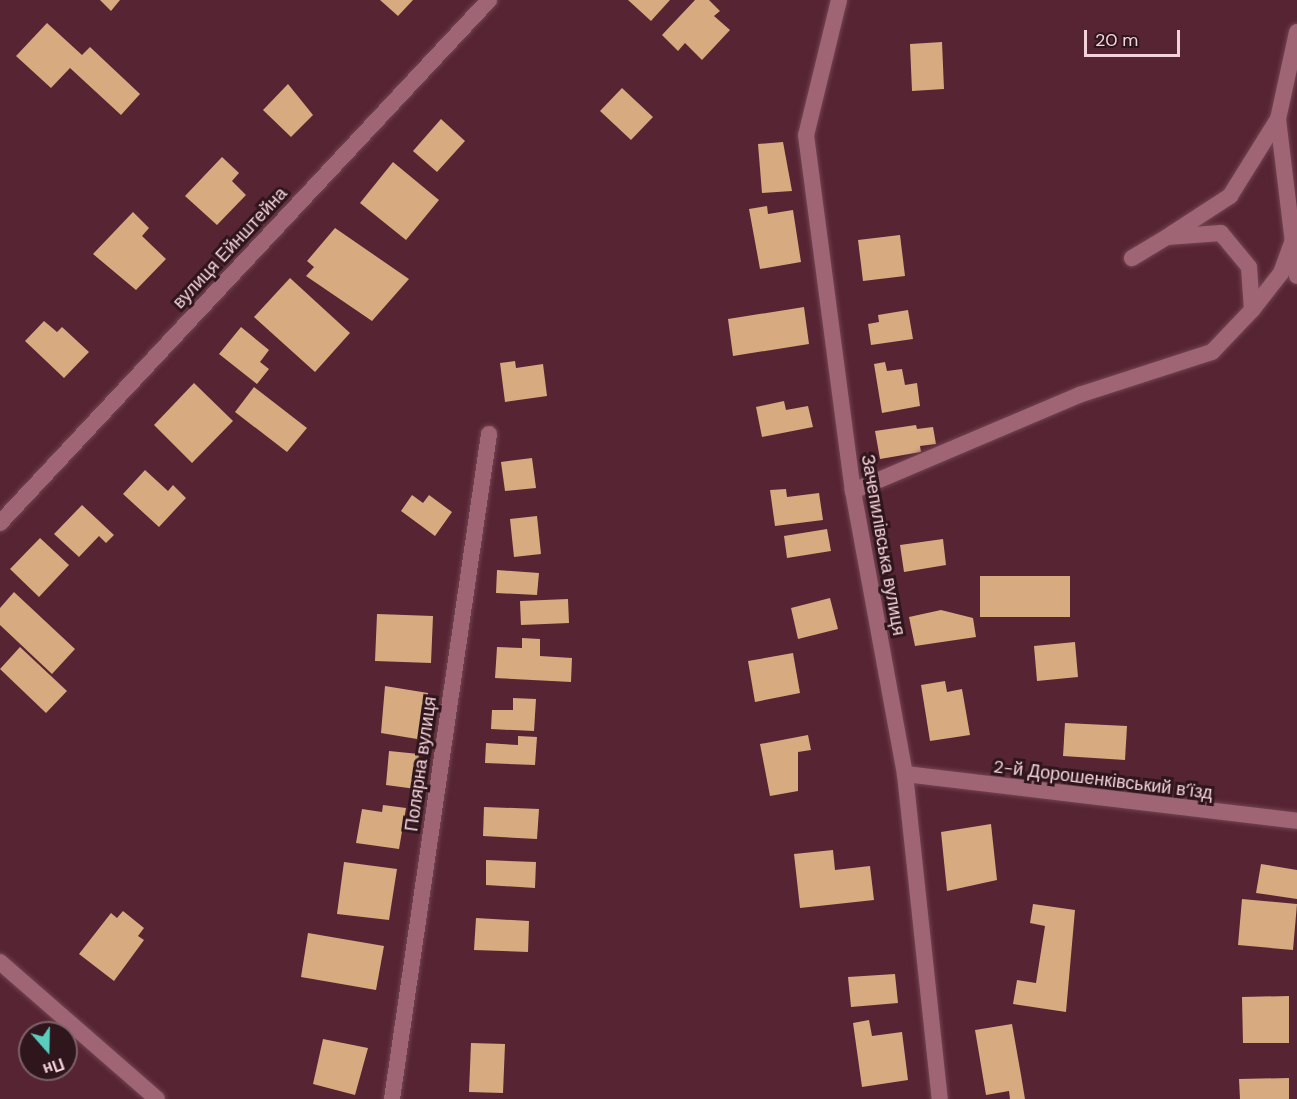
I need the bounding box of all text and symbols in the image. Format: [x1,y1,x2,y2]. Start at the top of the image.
scale bar [1087,18,1183,56]
text: 20 m [1095,28,1138,52]
street label: вулиця Ейнштейна [168,183,292,313]
street label: Зачепилівська вулиця [856,453,910,637]
street label: Полярна вулиця [401,695,441,833]
street label: 2-й Дорошенківський в’їзд [992,756,1214,804]
north arrow [18,1021,78,1081]
text: Пн [40,1053,67,1080]

